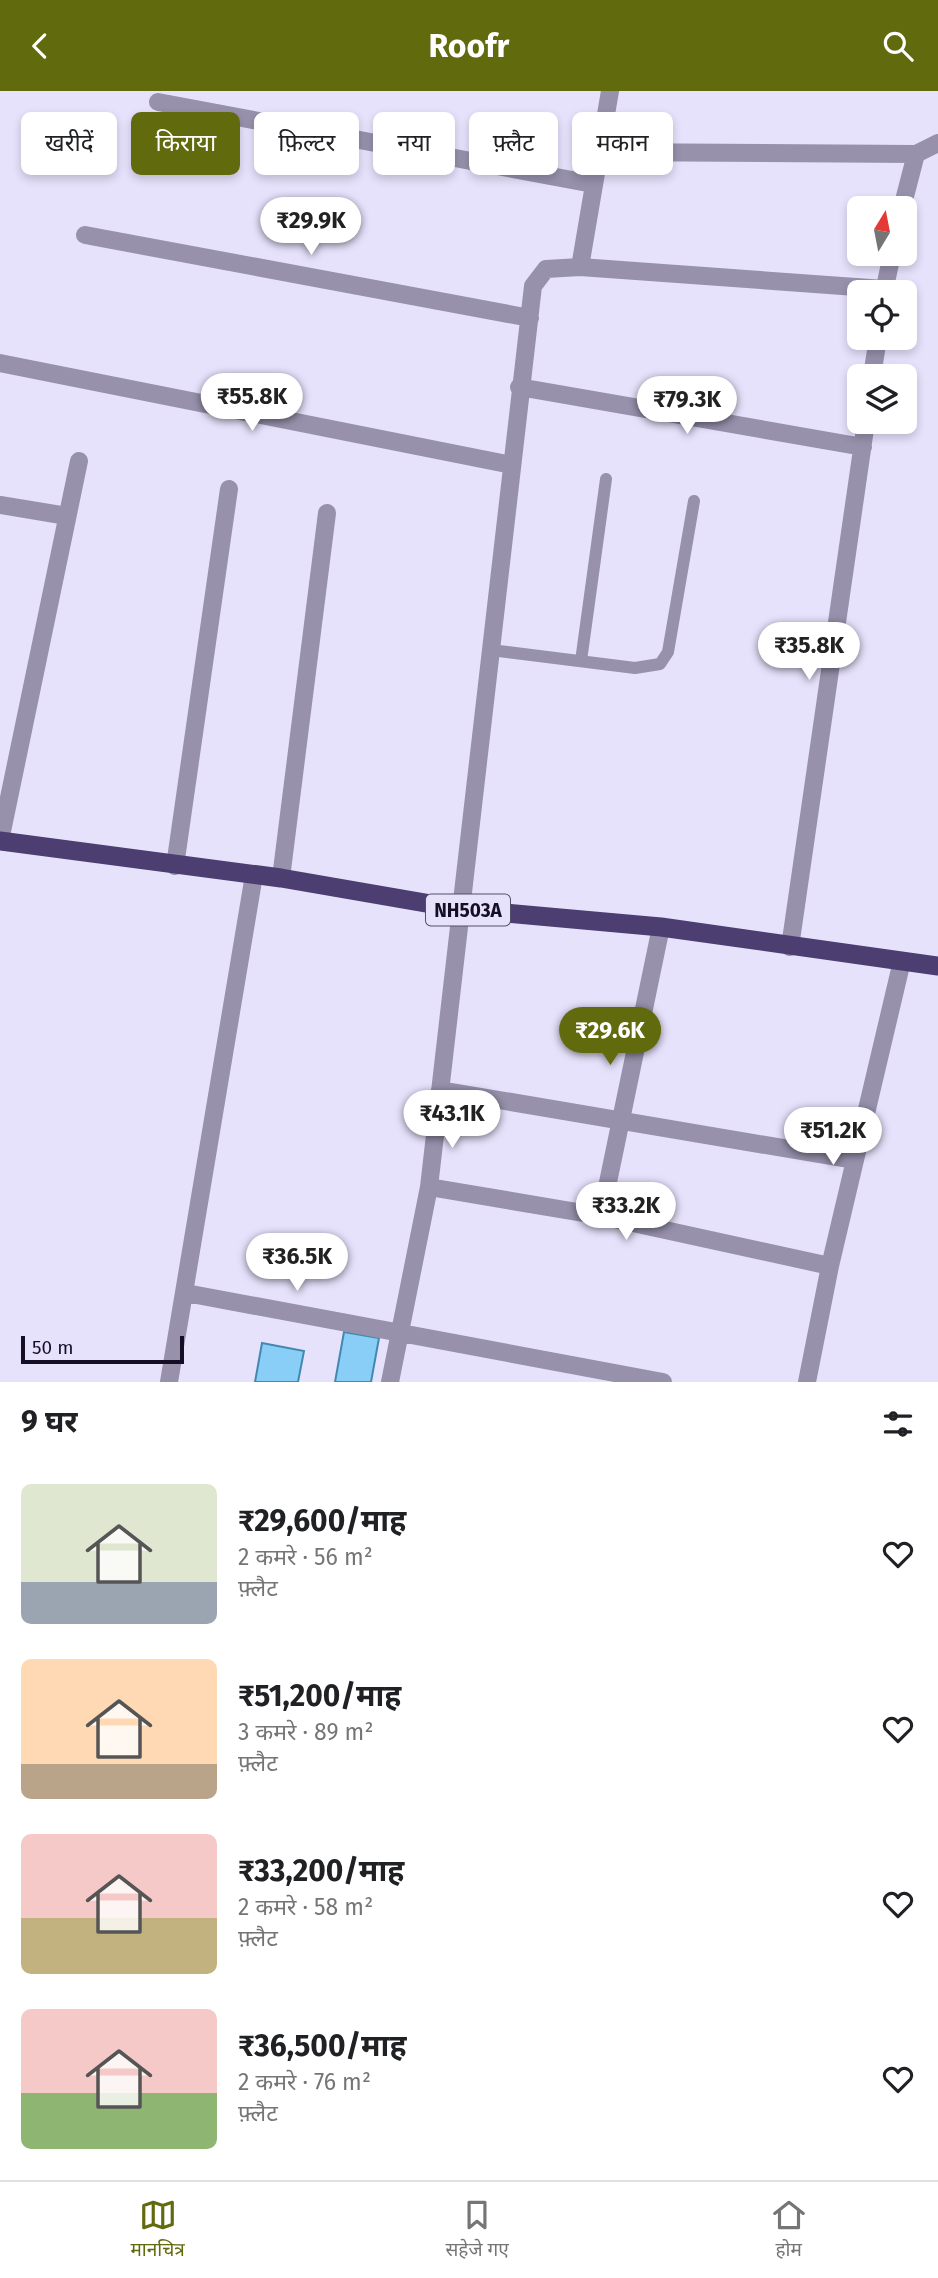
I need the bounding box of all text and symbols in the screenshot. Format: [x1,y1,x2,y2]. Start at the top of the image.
icon: back [21,27,59,65]
text: Roofr [429,27,509,65]
icon: search [879,27,917,65]
chip: खरीदें [21,112,117,175]
chip: किराया [131,112,240,175]
chip: फ़िल्टर [254,112,359,175]
chip: नया [373,112,455,175]
chip: फ़्लैट [469,112,558,175]
chip: मकान [572,112,673,175]
north arrow [847,196,917,266]
map controls [847,196,917,434]
pin: ₹29.9K [254,197,368,257]
text: ₹29.9K [276,206,346,234]
button: locate [847,280,917,350]
button: layers [847,364,917,434]
pin: ₹55.8K [195,373,309,433]
pin: ₹79.3K [630,377,744,436]
text: ₹55.8K [217,382,287,410]
text: ₹79.3K [653,385,721,413]
pin: ₹35.8K [752,623,866,682]
text: ₹35.8K [774,631,844,659]
road number: NH503A [426,895,510,925]
pin: ₹29.6K [553,1007,667,1067]
text: ₹29.6K [575,1016,645,1044]
pin: ₹43.1K [395,1091,509,1150]
text: ₹43.1K [419,1099,485,1127]
pin: ₹51.2K [776,1107,890,1167]
text: ₹51.2K [800,1116,866,1144]
pin: ₹33.2K [569,1183,683,1242]
text: ₹33.2K [592,1191,660,1219]
pin: ₹36.5K [240,1233,354,1293]
text: ₹36.5K [262,1242,332,1270]
scale bar [21,1333,184,1365]
text: 50 m [32,1336,73,1359]
text: 9 घर [21,1404,78,1440]
icon: filters [879,1405,917,1443]
text: ₹29,600/माह [238,1503,406,1539]
icon: home [77,1512,161,1596]
icon: heart [879,1535,917,1573]
text: 2 कमरे · 56 m² [238,1543,373,1571]
text: फ़्लैट [238,1574,278,1602]
text: ₹51,200/माह [238,1678,401,1714]
icon: home [77,1687,161,1771]
icon: heart [879,1710,917,1748]
text: 3 कमरे · 89 m² [238,1718,373,1746]
text: फ़्लैट [238,1749,278,1777]
text: ₹33,200/माह [238,1853,404,1889]
icon: home [77,1862,161,1946]
icon: heart [879,1885,917,1923]
text: 2 कमरे · 58 m² [238,1893,373,1921]
text: फ़्लैट [238,1924,278,1952]
text: ₹36,500/माह [238,2028,406,2064]
icon: home [77,2037,161,2121]
icon: heart [879,2060,917,2098]
text: 2 कमरे · 76 m² [238,2068,371,2096]
text: फ़्लैट [238,2099,278,2127]
tab: मानचित्र [130,2196,185,2264]
tab: सहेजे गए [446,2196,509,2264]
tab: होम [770,2196,808,2264]

